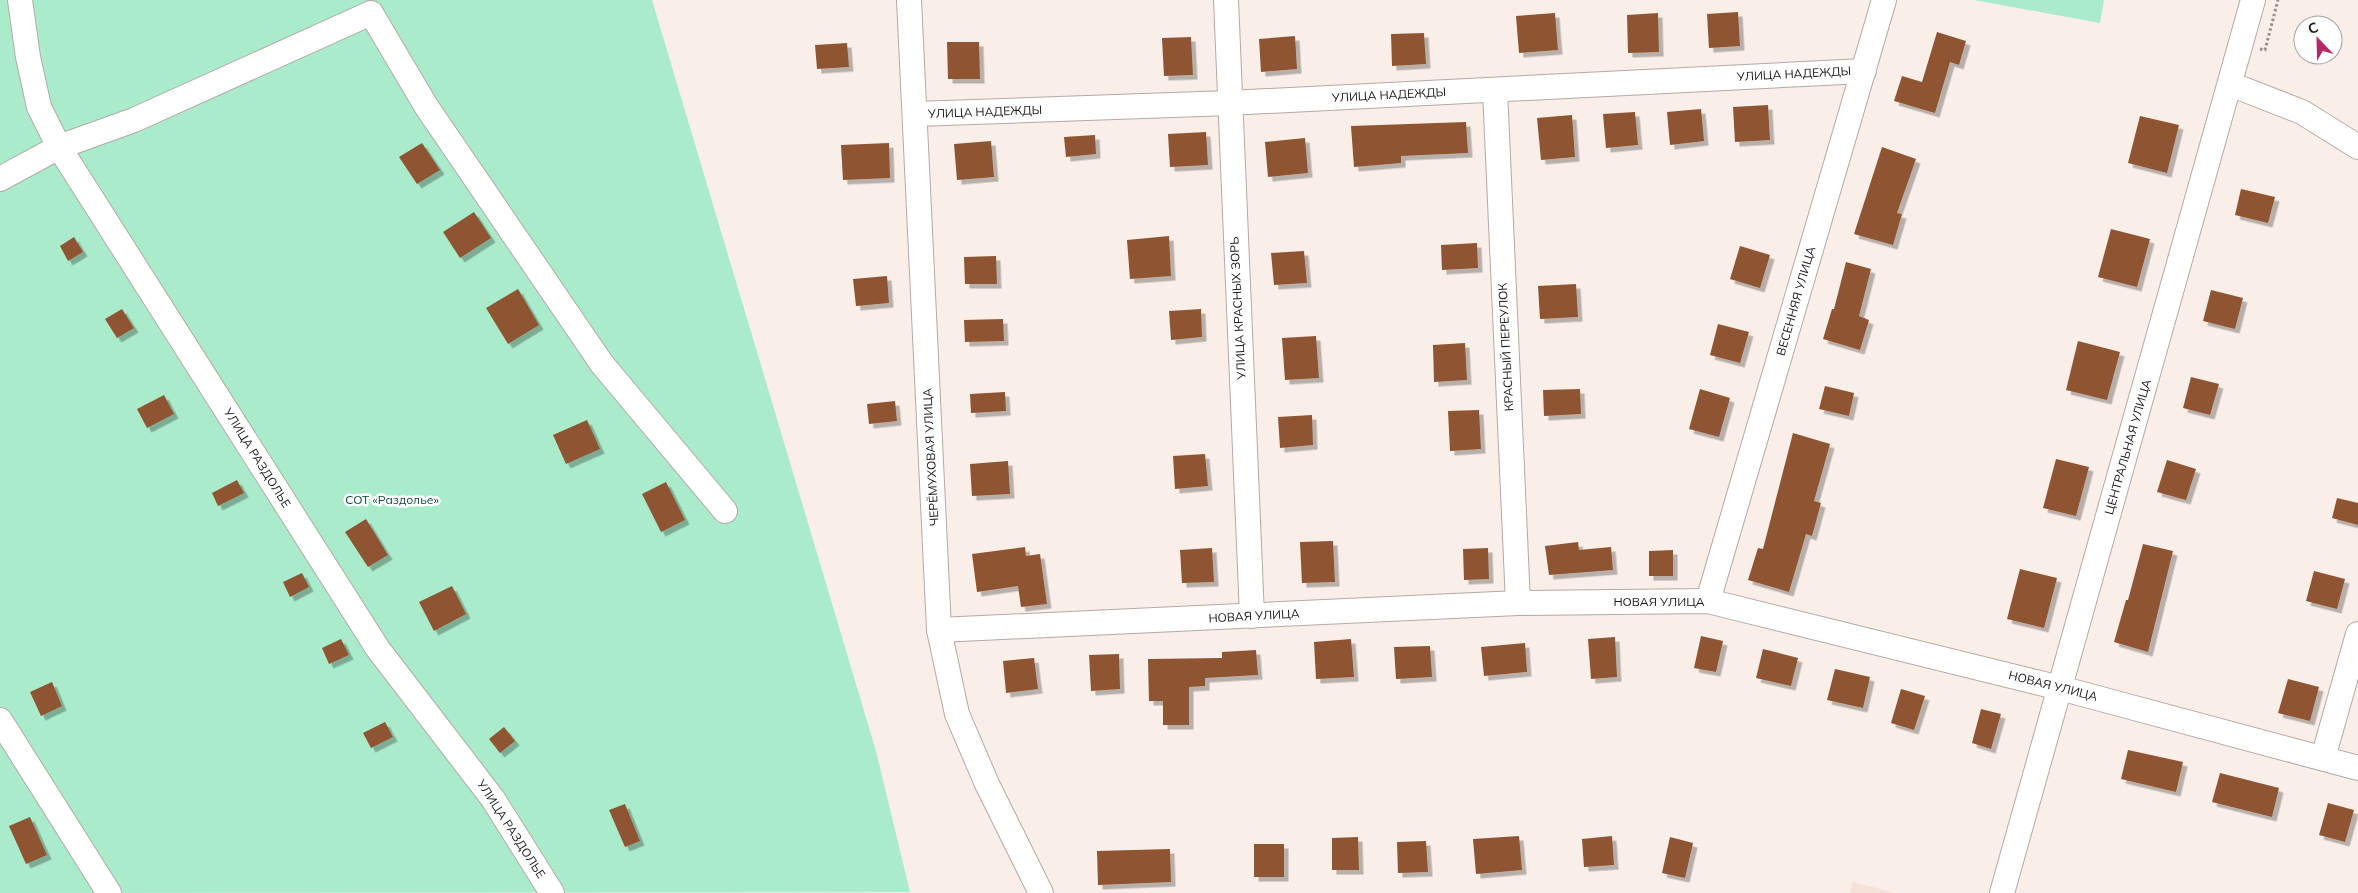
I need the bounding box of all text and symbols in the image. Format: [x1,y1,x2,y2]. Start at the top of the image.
north arrow [2293,15,2343,65]
text: С [2305,18,2321,38]
street label: УЛИЦА НАДЕЖДЫ [1735,63,1851,84]
street label: УЛИЦА НАДЕЖДЫ [1330,84,1446,105]
street label: УЛИЦА НАДЕЖДЫ [927,102,1042,121]
street label: УЛИЦА КРАСНЫХ ЗОРЬ [1226,236,1249,381]
street label: ВЕСЕННЯЯ УЛИЦА [1773,244,1818,357]
street label: КРАСНЫЙ ПЕРЕУЛОК [1495,282,1516,412]
street label: ЦЕНТРАЛЬНАЯ УЛИЦА [2101,377,2154,516]
street label: ЧЕРЁМУХОВАЯ УЛИЦА [919,388,942,526]
street label: УЛИЦА РАЗДОЛЬЕ [220,404,294,510]
park label: СОТ «Раздолье» [345,492,439,507]
street label: НОВАЯ УЛИЦА [1613,594,1705,609]
street label: НОВАЯ УЛИЦА [1208,606,1300,625]
street label: НОВАЯ УЛИЦА [2007,667,2099,704]
street label: УЛИЦА РАЗДОЛЬЕ [473,776,549,881]

